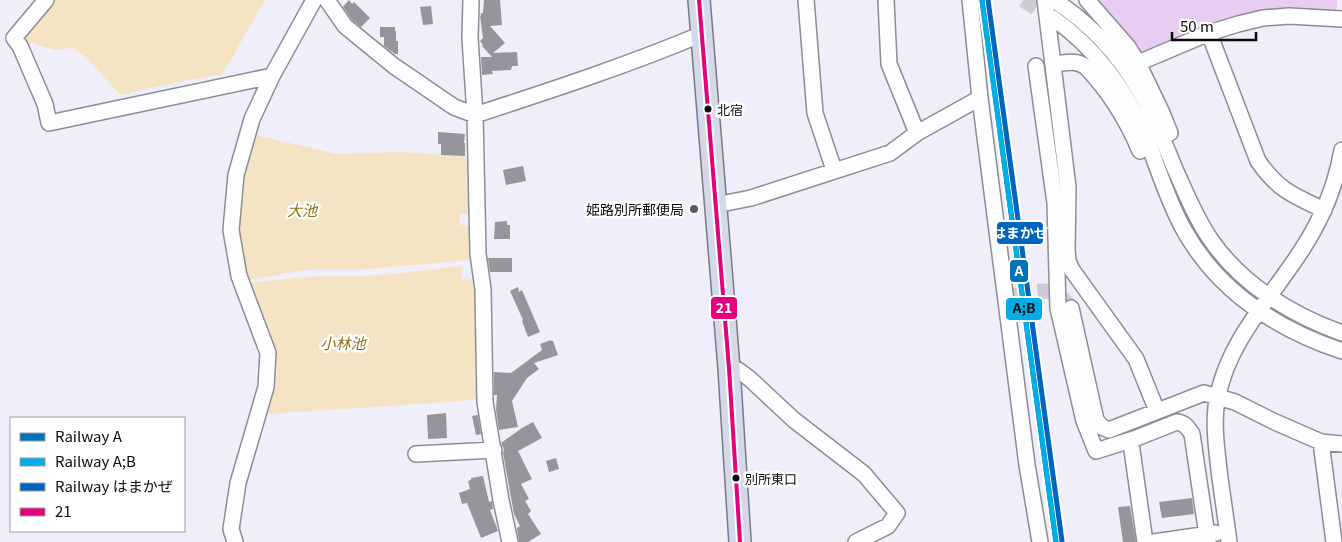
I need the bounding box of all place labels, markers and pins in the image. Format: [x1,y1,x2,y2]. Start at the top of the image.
place label: 北宿 [717,100,743,119]
marker: 北宿 [703,104,713,114]
place label: 姫路別所郵便局 [586,199,684,219]
marker: 姫路別所郵便局 [688,203,700,215]
place label: 別所東口 [745,469,797,488]
marker: 別所東口 [731,473,741,483]

